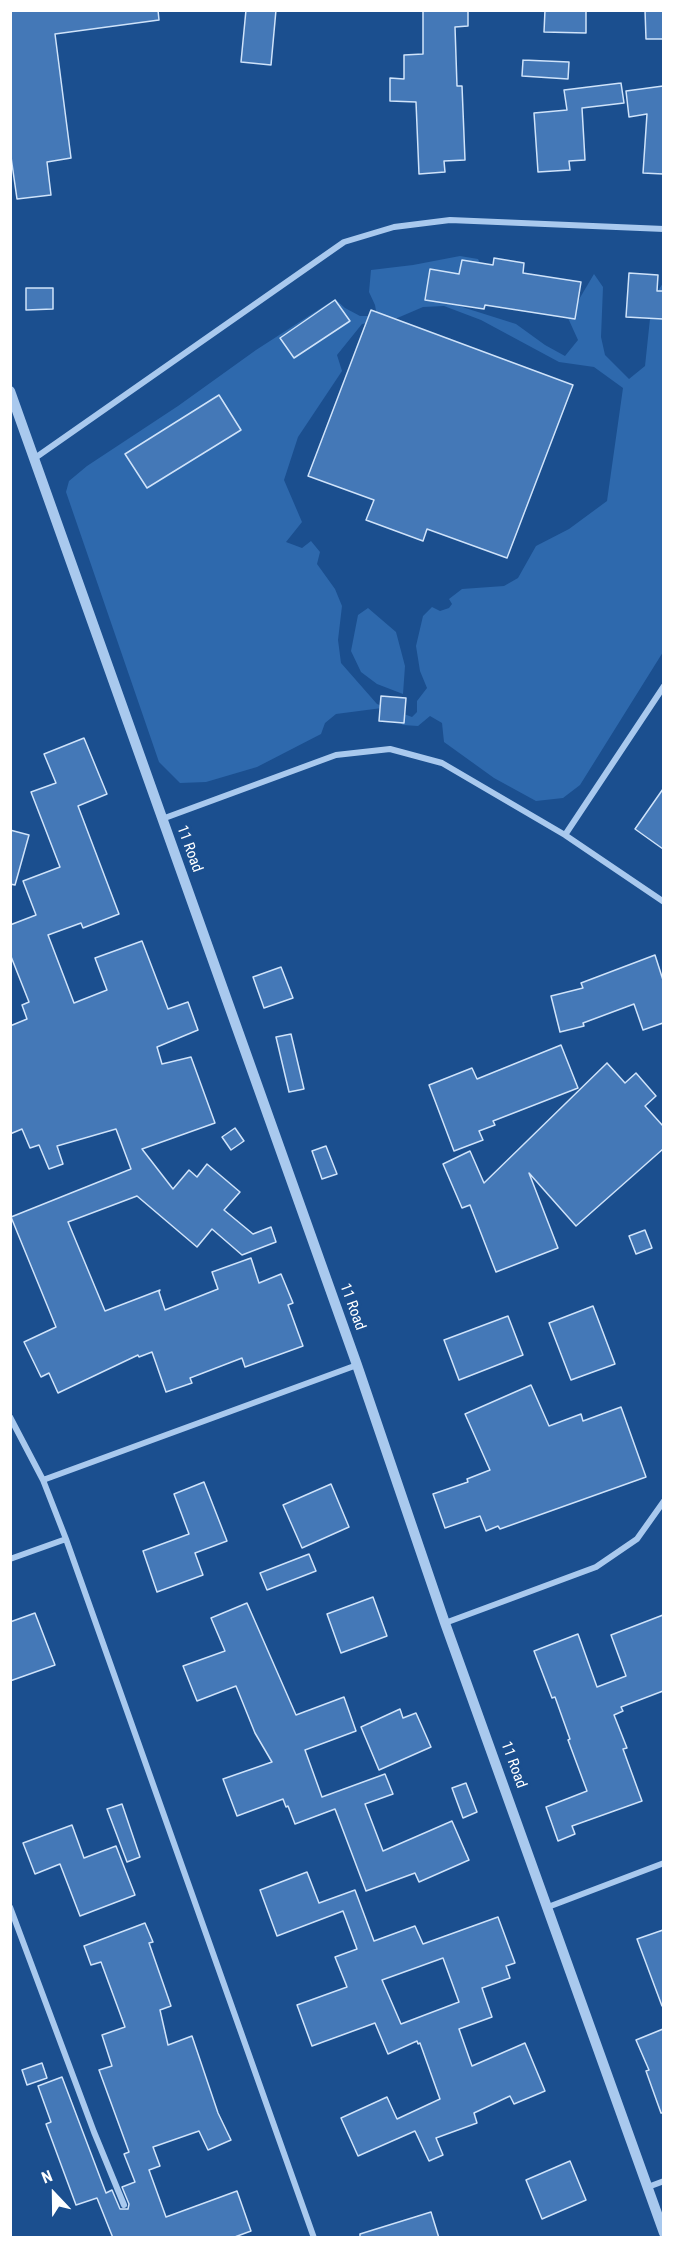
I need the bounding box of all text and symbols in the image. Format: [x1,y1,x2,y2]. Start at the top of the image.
street label: 11 Road [172,823,206,875]
street label: 11 Road [335,1281,369,1333]
street label: 11 Road [496,1739,530,1791]
north arrow [24,2164,84,2224]
text: N [39,2166,55,2187]

